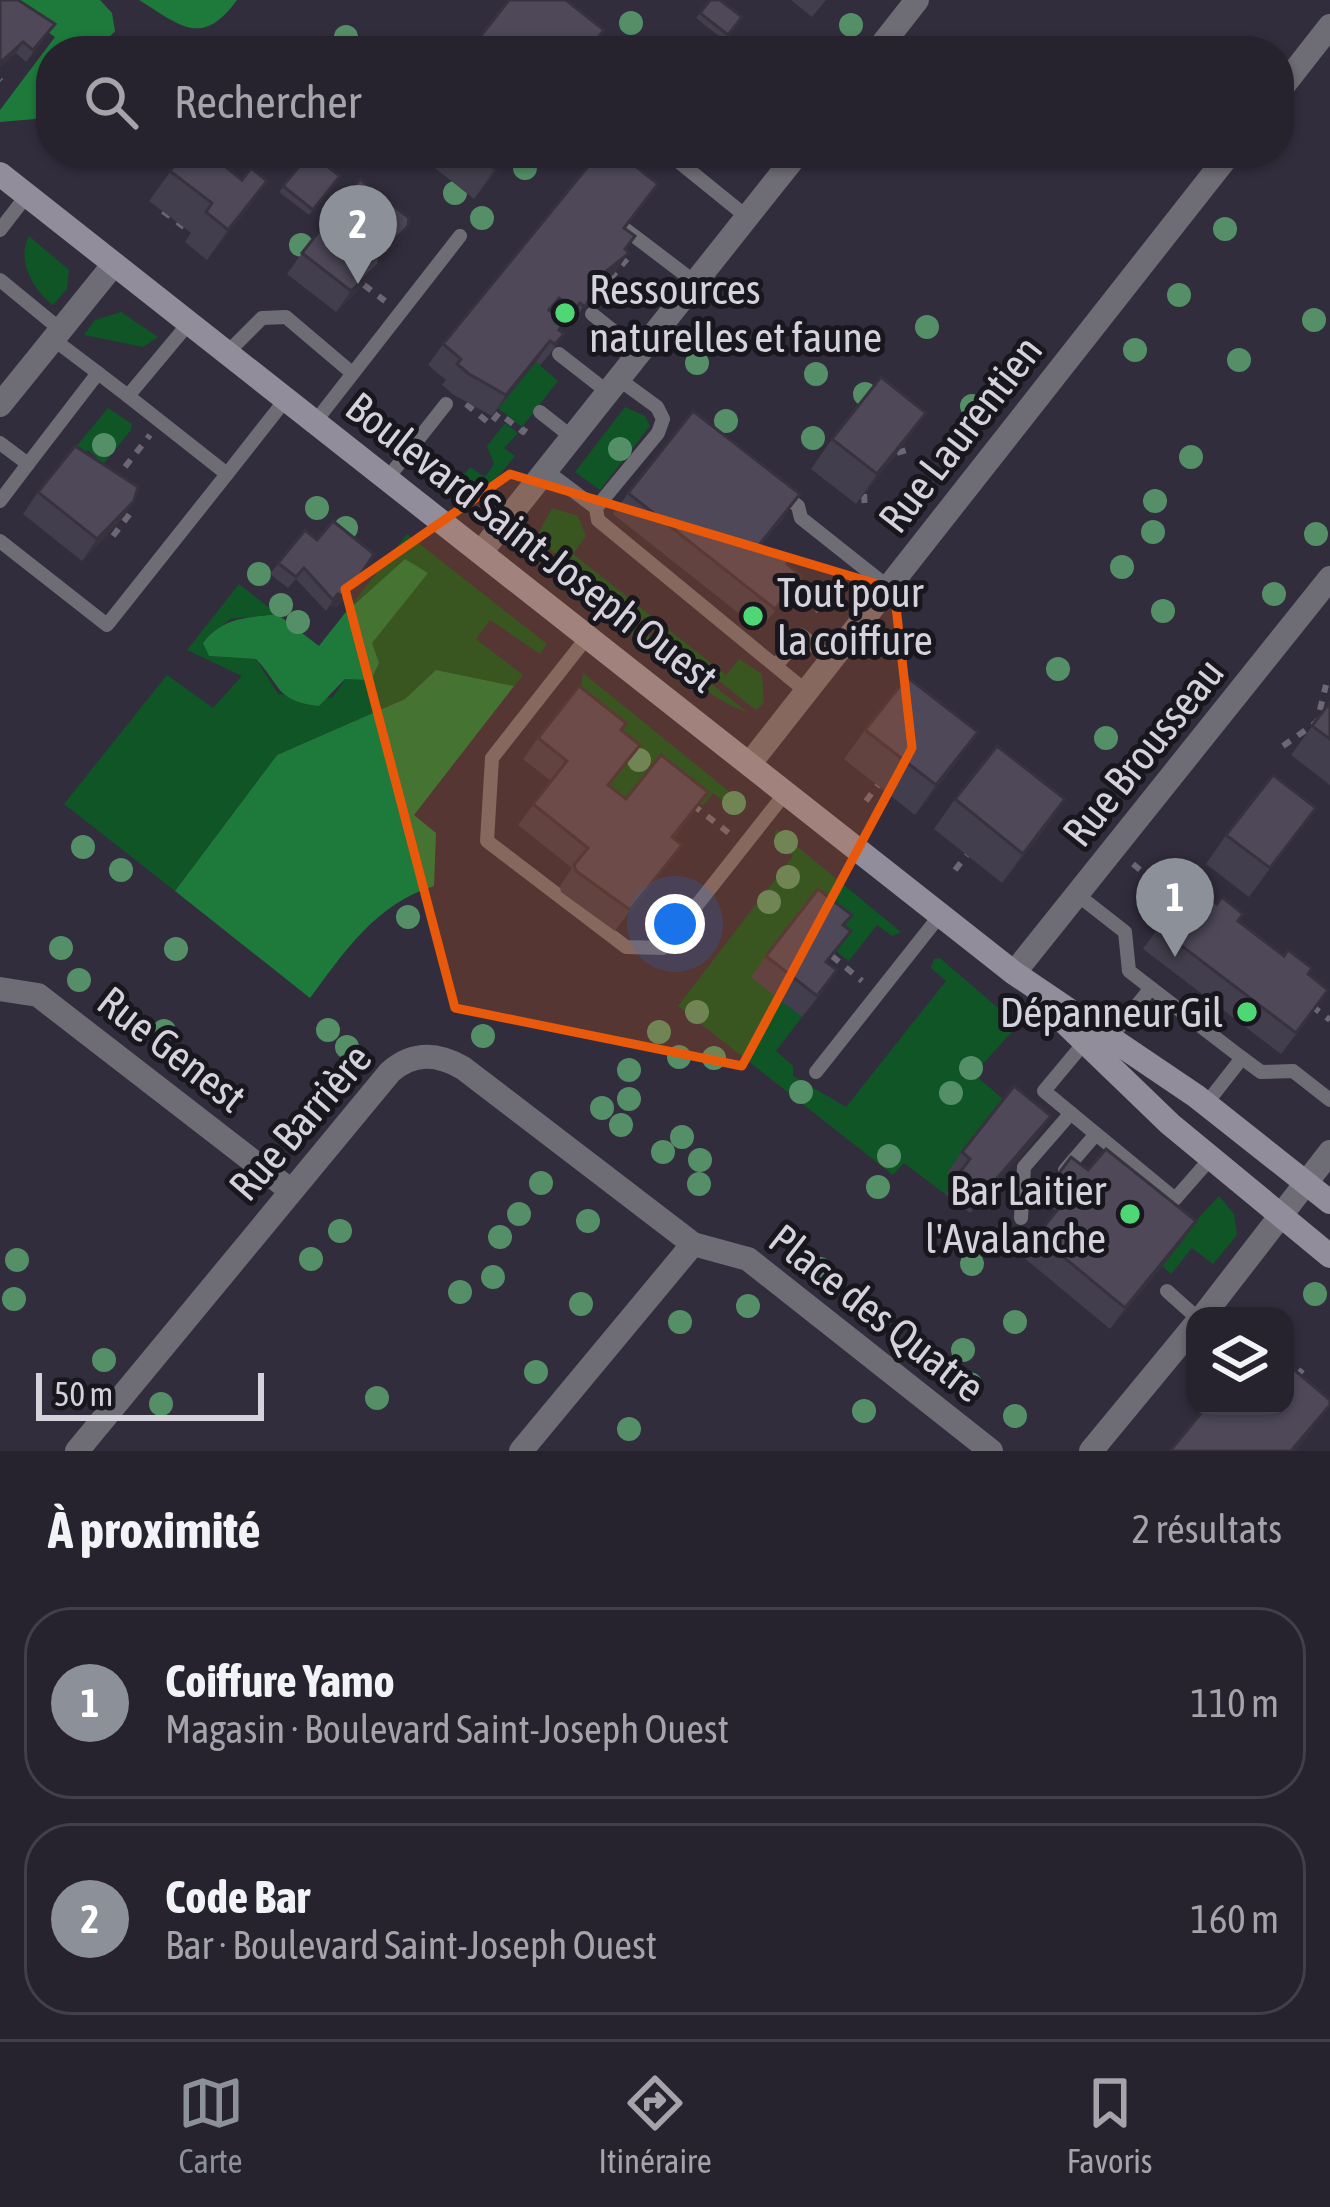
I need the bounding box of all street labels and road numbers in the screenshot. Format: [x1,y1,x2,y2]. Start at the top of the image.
street label: Rue Laurentien [869,327,1051,541]
street label: Boulevard Saint-Joseph Ouest [337,382,727,702]
street label: Rue Brousseau [1053,649,1233,855]
street label: Rue Genest [89,977,255,1121]
street label: Rue Barrière [219,1034,381,1210]
street label: Place des Quatre [760,1214,994,1412]

